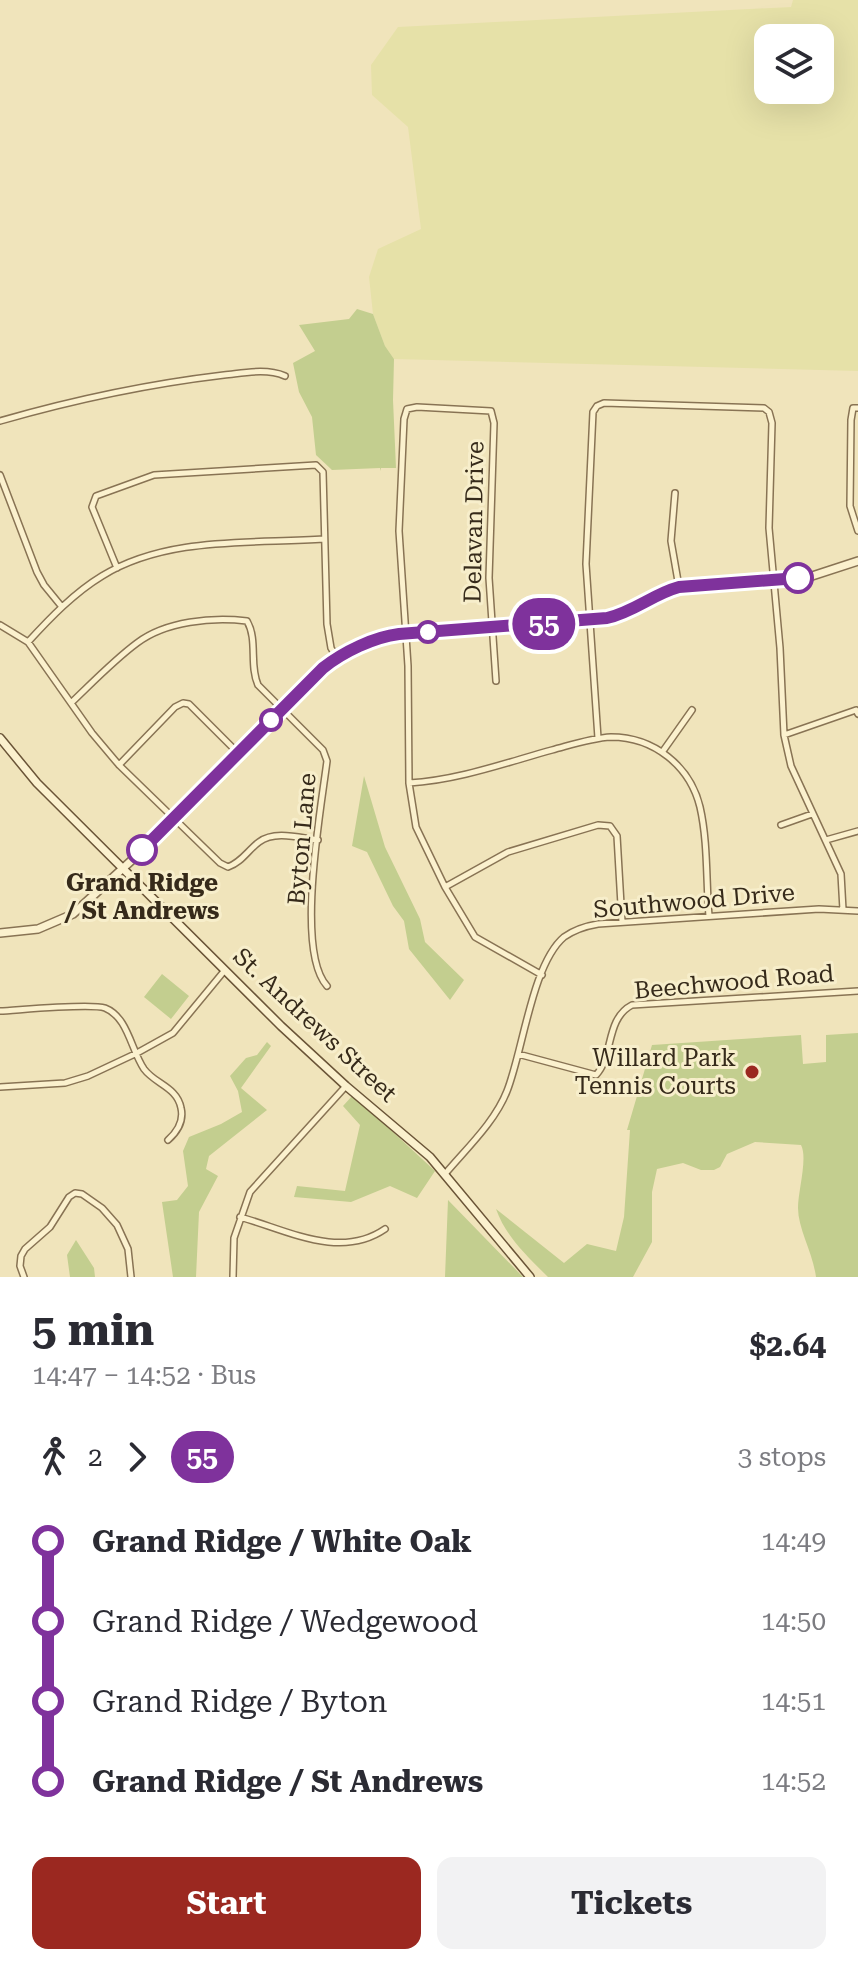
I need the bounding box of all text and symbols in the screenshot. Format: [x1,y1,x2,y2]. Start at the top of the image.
map controls [754,24,834,104]
button: layers [754,24,834,104]
street label: Delavan Drive [459,441,489,603]
unlabelled marker [783,563,813,593]
line badge: 55 [508,598,580,650]
text: 55 [528,607,560,640]
unlabelled marker [417,621,439,643]
unlabelled marker [260,709,282,731]
street label: Byton Lane [282,772,322,906]
marker: Grand Ridge / St Andrews [127,835,157,865]
place label: Grand Ridge / St Andrews [64,869,220,925]
street label: Southwood Drive [592,878,796,924]
street label: St. Andrews Street [228,942,402,1108]
street label: Beechwood Road [633,959,835,1005]
place label: Willard Park Tennis Courts [575,1044,736,1100]
marker: Willard Park Tennis Courts [743,1063,761,1081]
text: 5 min [32,1304,154,1356]
text: $2.64 [749,1328,826,1363]
text: 14:47 – 14:52 · Bus [32,1360,256,1390]
icon: walk [32,1435,76,1479]
icon: forward [115,1435,159,1479]
text: 55 [187,1440,218,1473]
text: 2 [88,1442,103,1472]
text: 3 stops [738,1442,826,1472]
text: Grand Ridge / White Oak [92,1524,472,1559]
text: 14:49 [761,1526,826,1556]
text: Grand Ridge / Wedgewood [92,1604,478,1639]
text: 14:50 [761,1606,826,1636]
text: Grand Ridge / Byton [92,1684,387,1719]
text: 14:51 [761,1686,826,1716]
text: Grand Ridge / St Andrews [92,1764,483,1799]
text: 14:52 [761,1766,826,1796]
button: Start [32,1857,421,1949]
button: Tickets [437,1857,826,1949]

